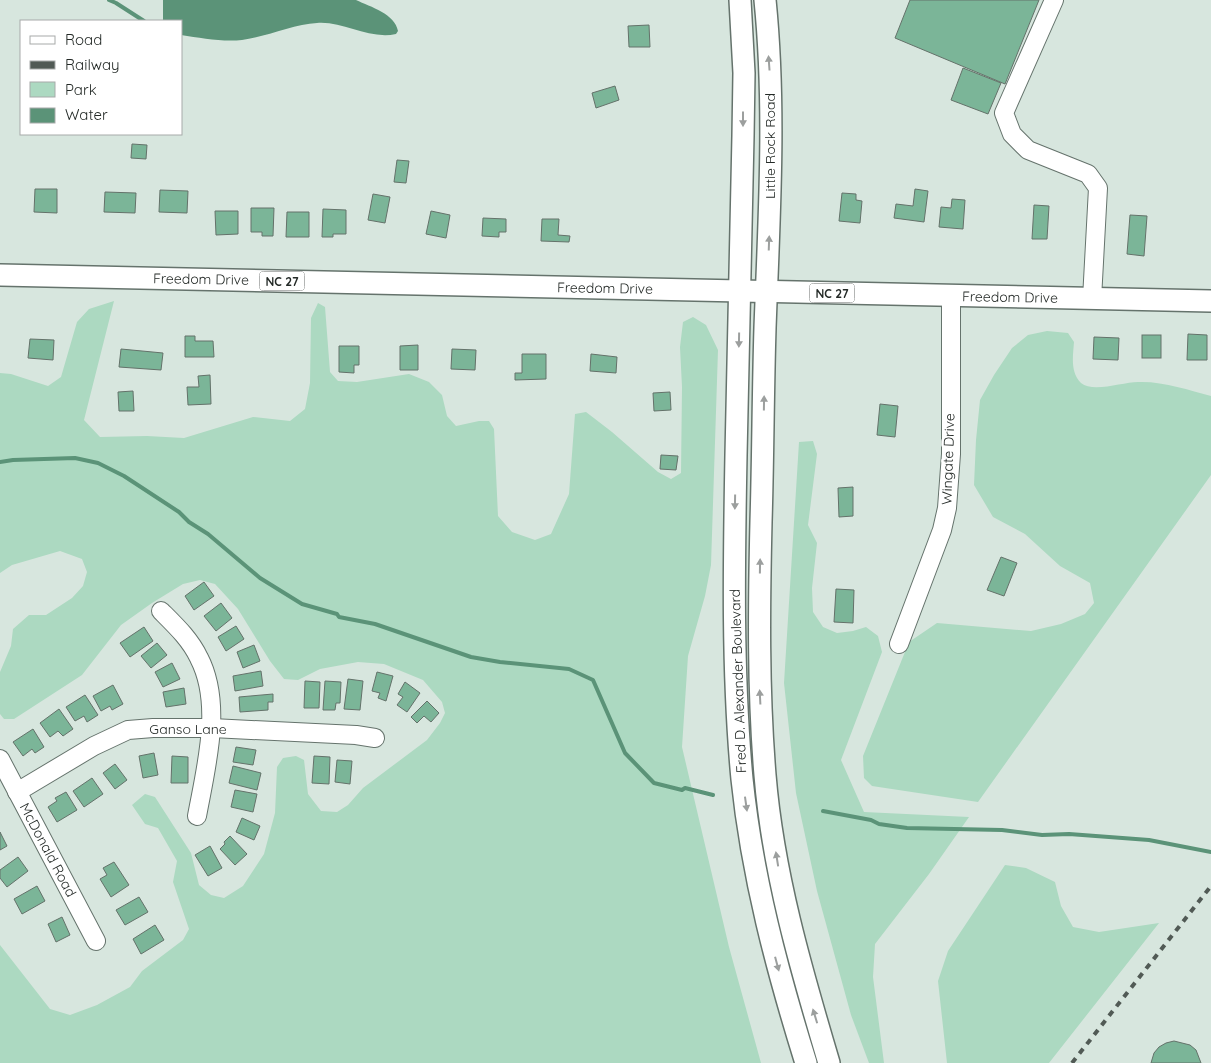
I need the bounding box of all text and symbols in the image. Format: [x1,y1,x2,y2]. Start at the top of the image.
legend [20,20,182,135]
text: Road [65,30,102,49]
text: Railway [65,55,120,74]
one-way arrow [765,55,773,71]
text: Park [65,80,97,99]
street label: Little Rock Road [761,93,779,199]
text: Water [65,105,108,124]
one-way arrow [739,111,747,127]
one-way arrow [766,235,774,251]
street label: Freedom Drive [153,269,249,289]
road number: NC 27 [260,272,304,290]
street label: Freedom Drive [557,278,653,298]
road number: NC 27 [810,284,854,302]
street label: Freedom Drive [962,287,1058,307]
one-way arrow [734,332,742,348]
one-way arrow [760,395,768,411]
street label: Wingate Drive [937,413,959,505]
one-way arrow [731,495,739,511]
one-way arrow [756,557,764,573]
street label: Fred D. Alexander Boulevard [726,589,750,773]
one-way arrow [756,689,764,705]
street label: Ganso Lane [149,720,227,738]
one-way arrow [742,797,750,813]
street label: McDonald Road [16,800,80,900]
one-way arrow [772,850,780,866]
one-way arrow [773,956,781,971]
one-way arrow [811,1009,819,1024]

